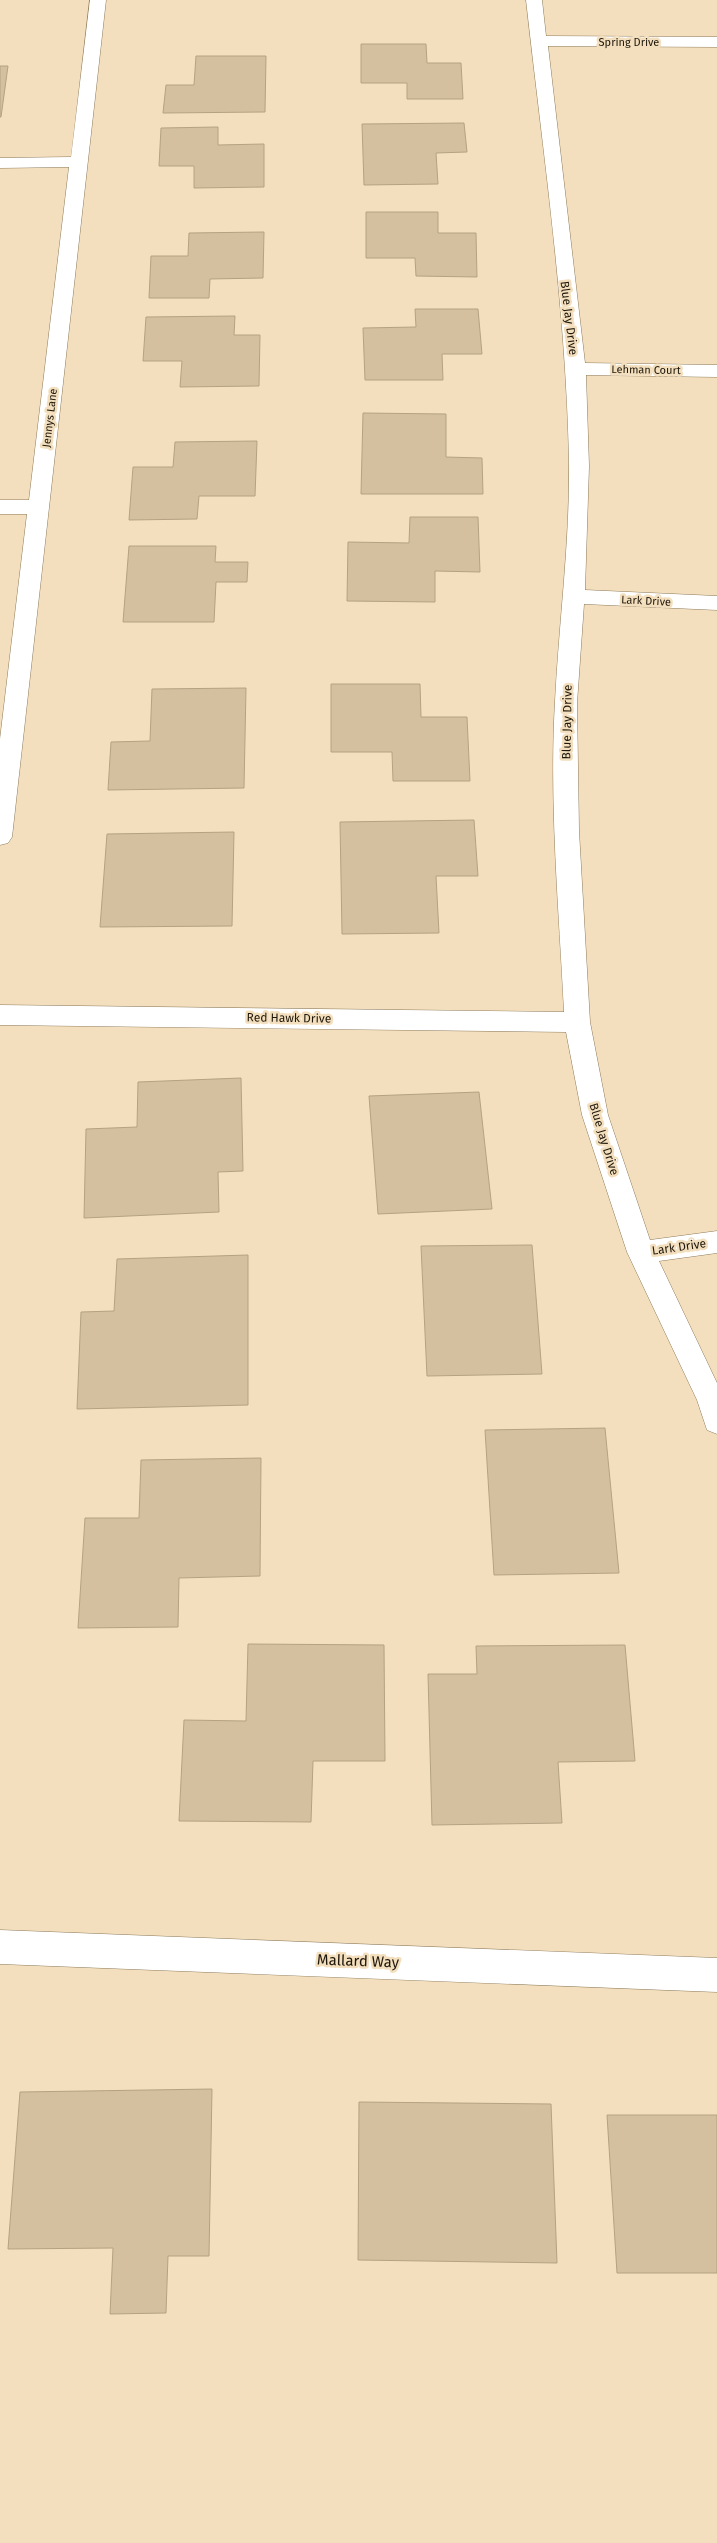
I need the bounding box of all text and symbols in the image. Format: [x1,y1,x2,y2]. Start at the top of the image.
street label: Spring Drive [599,36,659,49]
street label: Blue Jay Drive [557,280,581,356]
street label: Lehman Court [611,363,681,377]
street label: Jennys Lane [40,388,60,448]
street label: Lark Drive [621,593,671,609]
street label: Blue Jay Drive [559,685,575,759]
street label: Red Hawk Drive [247,1010,331,1026]
street label: Blue Jay Drive [586,1101,622,1177]
street label: Lark Drive [651,1236,707,1258]
street label: Mallard Way [317,1951,400,1971]

